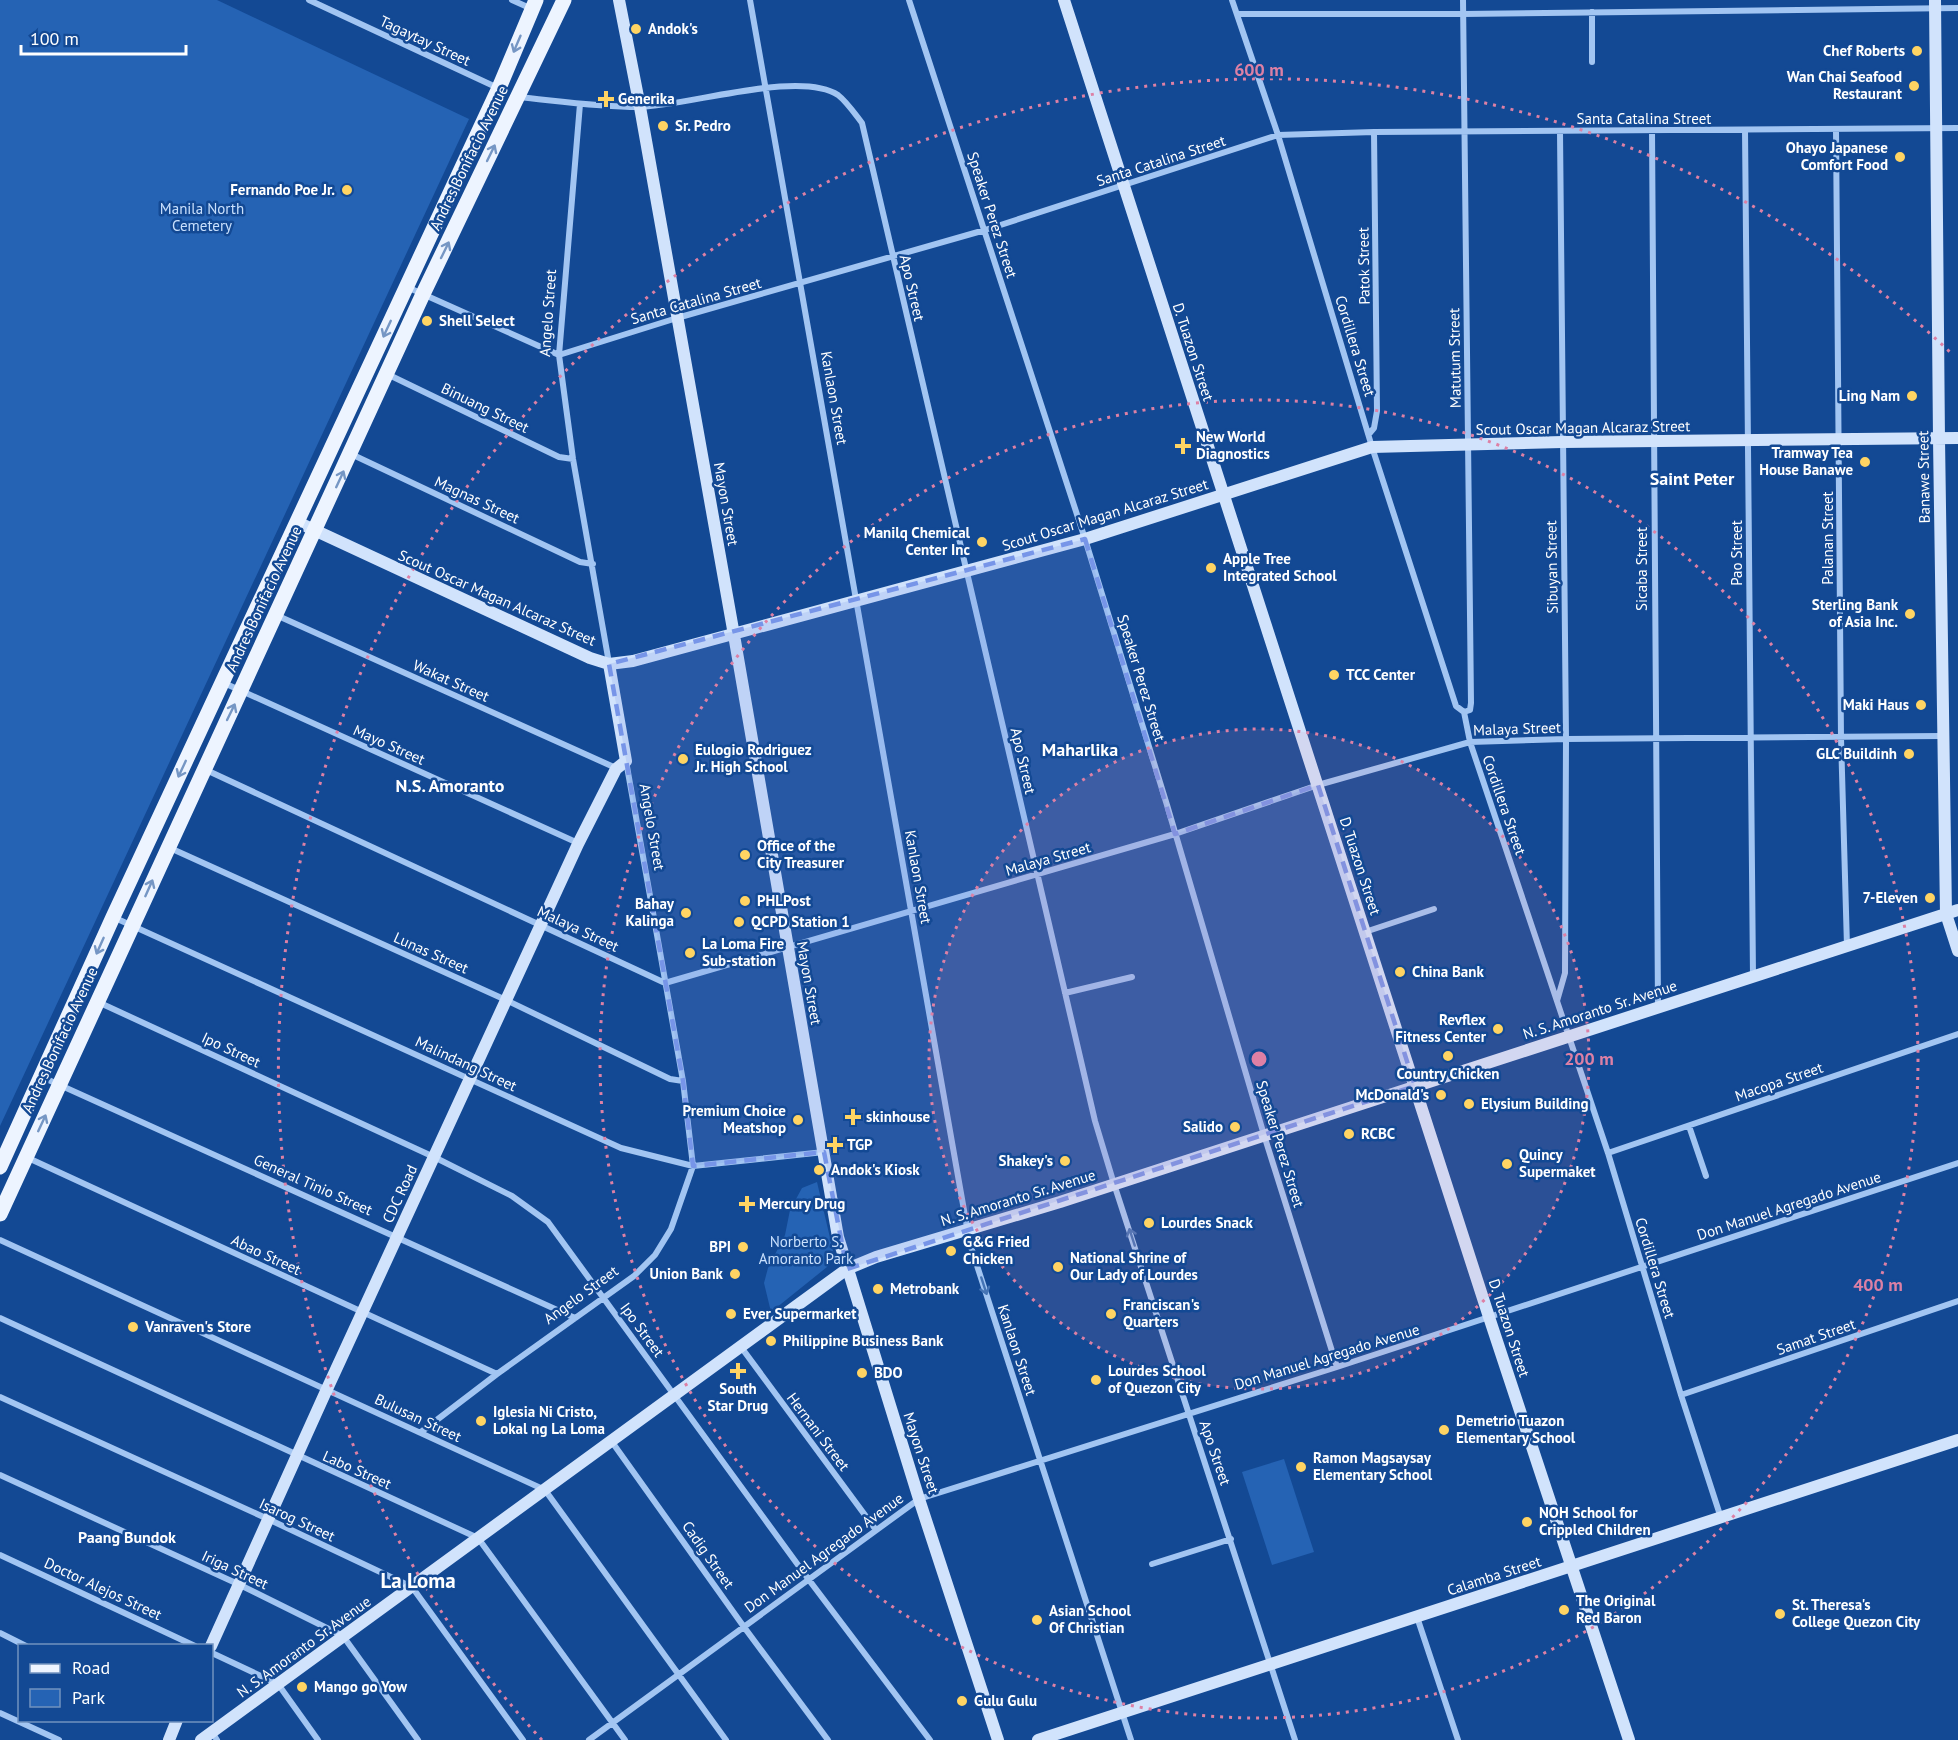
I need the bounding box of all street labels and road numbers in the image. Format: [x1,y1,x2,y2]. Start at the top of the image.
street label: Tagaytay Street [377,11,474,70]
street label: Andres Bonifacio Avenue [425,82,512,233]
street label: Santa Catalina Street [1577,109,1711,128]
street label: Santa Catalina Street [1094,131,1228,190]
street label: Speaker Perez Street [963,149,1022,280]
street label: Patok Street [1353,227,1374,305]
street label: Apo Street [896,253,929,323]
street label: Angelo Street [535,269,560,357]
street label: Santa Catalina Street [628,273,763,328]
street label: Cordillera Street [1331,293,1380,399]
street label: D. Tuazon Street [1169,300,1218,403]
street label: Matutum Street [1444,308,1465,408]
street label: Kanlaon Street [817,350,852,446]
street label: Binuang Street [438,378,532,437]
street label: Scout Oscar Magan Alcaraz Street [1476,416,1690,439]
street label: Banawe Street [1913,431,1934,523]
street label: Mayon Street [710,461,743,547]
street label: Magnas Street [432,472,523,528]
street label: Scout Oscar Magan Alcaraz Street [1000,474,1210,555]
street label: Palanan Street [1818,491,1837,585]
street label: Sibuyan Street [1541,520,1562,614]
street label: Pao Street [1727,520,1746,586]
street label: Andres Bonifacio Avenue [221,523,306,675]
street label: Sicaba Street [1632,527,1651,611]
street label: Scout Oscar Magan Alcaraz Street [395,545,599,650]
street label: Speaker Perez Street [1113,612,1170,743]
street label: Wakat Street [410,655,492,706]
street label: Malaya Street [1473,717,1561,740]
street label: Mayo Street [350,720,428,769]
street label: Apo Street [1007,726,1040,796]
street label: Cordillera Street [1478,752,1530,857]
street label: Angelo Street [636,782,669,872]
street label: D. Tuazon Street [1336,814,1385,917]
street label: Kanlaon Street [901,829,936,925]
street label: Malaya Street [1003,837,1093,880]
street label: Malaya Street [534,901,622,956]
street label: Lunas Street [391,928,472,977]
street label: Mayon Street [793,940,826,1026]
street label: Andres Bonifacio Avenue [17,964,102,1116]
street label: N. S. Amoranto Sr. Avenue [1520,976,1679,1043]
street label: Ipo Street [199,1028,264,1071]
street label: Malindang Street [412,1032,520,1095]
street label: Macopa Street [1732,1058,1825,1105]
street label: Speaker Perez Street [1252,1078,1309,1209]
street label: General Tinio Street [251,1150,376,1219]
street label: CDC Road [378,1162,421,1226]
street label: N. S. Amoranto Sr. Avenue [938,1165,1098,1230]
street label: Don Manuel Agregado Avenue [1694,1167,1883,1244]
street label: Cordillera Street [1631,1215,1680,1321]
street label: Abao Street [228,1230,304,1279]
street label: Angelo Street [540,1261,622,1328]
street label: D. Tuazon Street [1485,1276,1534,1379]
street label: Ipo Street [616,1299,669,1361]
street label: Kanlaon Street [994,1302,1041,1398]
street label: Samat Street [1774,1314,1858,1359]
street label: Don Manuel Agregado Avenue [1232,1319,1422,1394]
street label: Bulusan Street [372,1389,465,1446]
street label: Hernani Street [783,1389,854,1475]
street label: Mayon Street [899,1410,944,1496]
street label: Apo Street [1196,1418,1235,1488]
street label: Labo Street [320,1446,395,1493]
street label: Don Manuel Agregado Avenue [740,1488,907,1617]
street label: Isarog Street [256,1494,338,1545]
street label: Cadig Street [678,1517,739,1592]
street label: Iriga Street [199,1546,272,1593]
street label: Calamba Street [1444,1551,1543,1600]
street label: Doctor Alejos Street [41,1553,165,1624]
street label: N. S. Amoranto Sr. Avenue [233,1592,374,1702]

